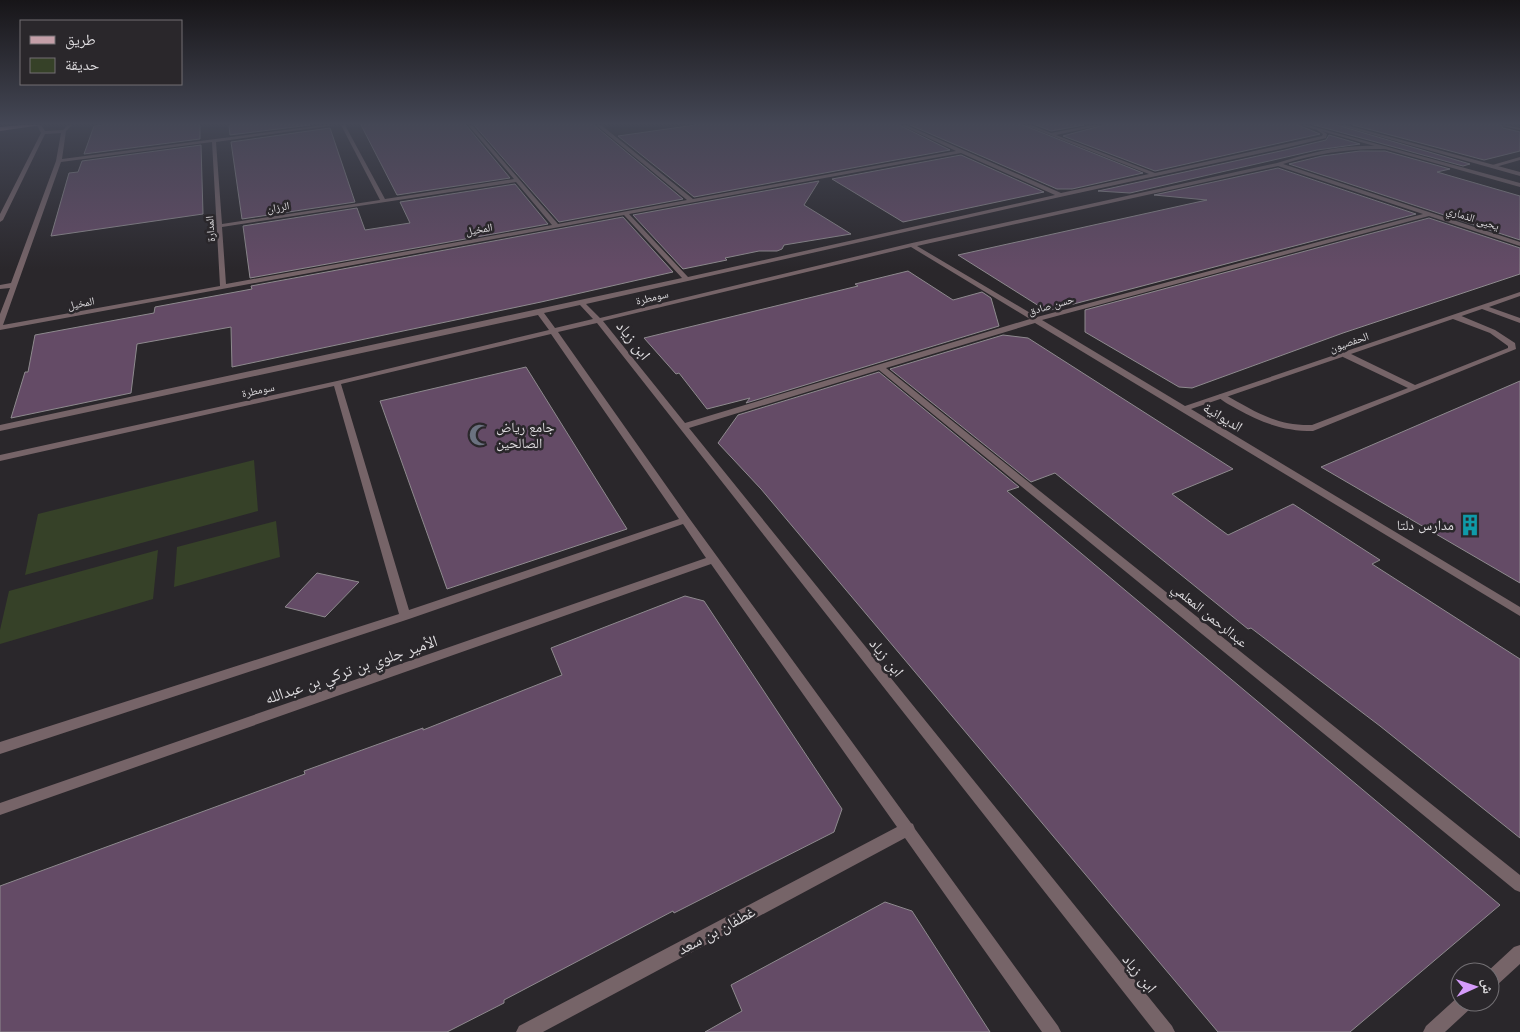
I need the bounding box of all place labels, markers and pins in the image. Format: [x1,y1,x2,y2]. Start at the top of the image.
place label: جامع رياض الصالحين [496,419,555,452]
mosque icon: جامع رياض الصالحين [467,422,493,448]
building icon: مدارس دلتا [1457,512,1483,538]
place label: مدارس دلتا [1397,517,1454,534]

